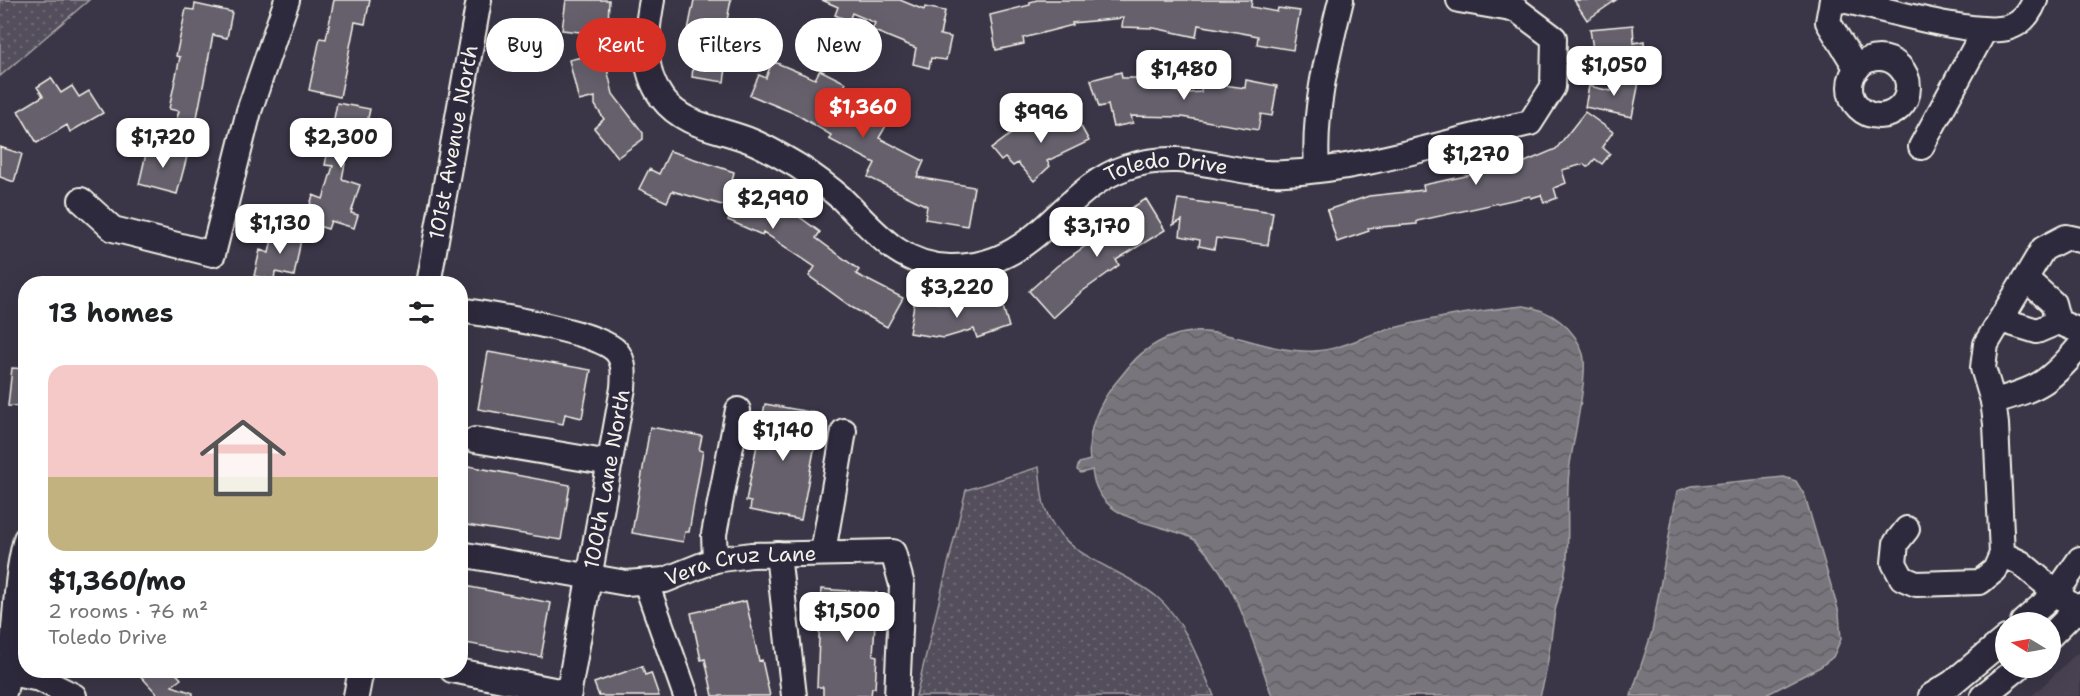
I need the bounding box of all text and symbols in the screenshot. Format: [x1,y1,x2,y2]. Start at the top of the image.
chip: Buy [486,18,564,72]
chip: Rent [576,18,666,72]
chip: Filters [678,18,783,72]
chip: New [795,18,882,72]
street label: 101st Avenue North [422,43,485,242]
pin: $1,050 [1565,46,1663,97]
pin: $1,480 [1135,50,1233,101]
text: $1,050 [1581,52,1647,78]
text: $1,480 [1150,56,1218,82]
pin: $1,360 [814,88,912,139]
pin: $996 [1005,93,1077,144]
text: $1,360 [829,94,897,120]
text: $996 [1014,99,1068,125]
pin: $1,720 [114,118,212,169]
pin: $2,300 [292,118,390,169]
text: $1,720 [130,124,196,150]
text: $2,300 [304,124,378,150]
pin: $1,270 [1427,135,1525,186]
text: $1,270 [1442,141,1510,167]
street label: Toledo Drive [1099,146,1231,189]
pin: $2,990 [724,179,822,230]
text: $2,990 [737,185,809,211]
pin: $1,130 [231,204,329,255]
pin: $3,170 [1048,207,1146,258]
text: $1,130 [249,210,311,236]
text: $3,170 [1063,213,1131,239]
pin: $3,220 [908,268,1006,319]
text: $3,220 [920,274,994,300]
text: 13 homes [48,295,174,330]
icon: filters [405,296,438,329]
street label: 100th Lane North [577,387,637,571]
icon: home [189,404,297,512]
pin: $1,140 [734,411,832,462]
text: $1,140 [752,417,814,443]
street label: Vera Cruz Lane [661,540,817,593]
text: $1,360/mo [48,563,186,598]
pin: $1,500 [798,592,896,643]
text: 2 rooms · 76 m² [48,598,208,624]
text: $1,500 [813,598,881,624]
north arrow [1995,612,2061,678]
map controls [1995,612,2061,678]
text: Toledo Drive [48,624,167,650]

